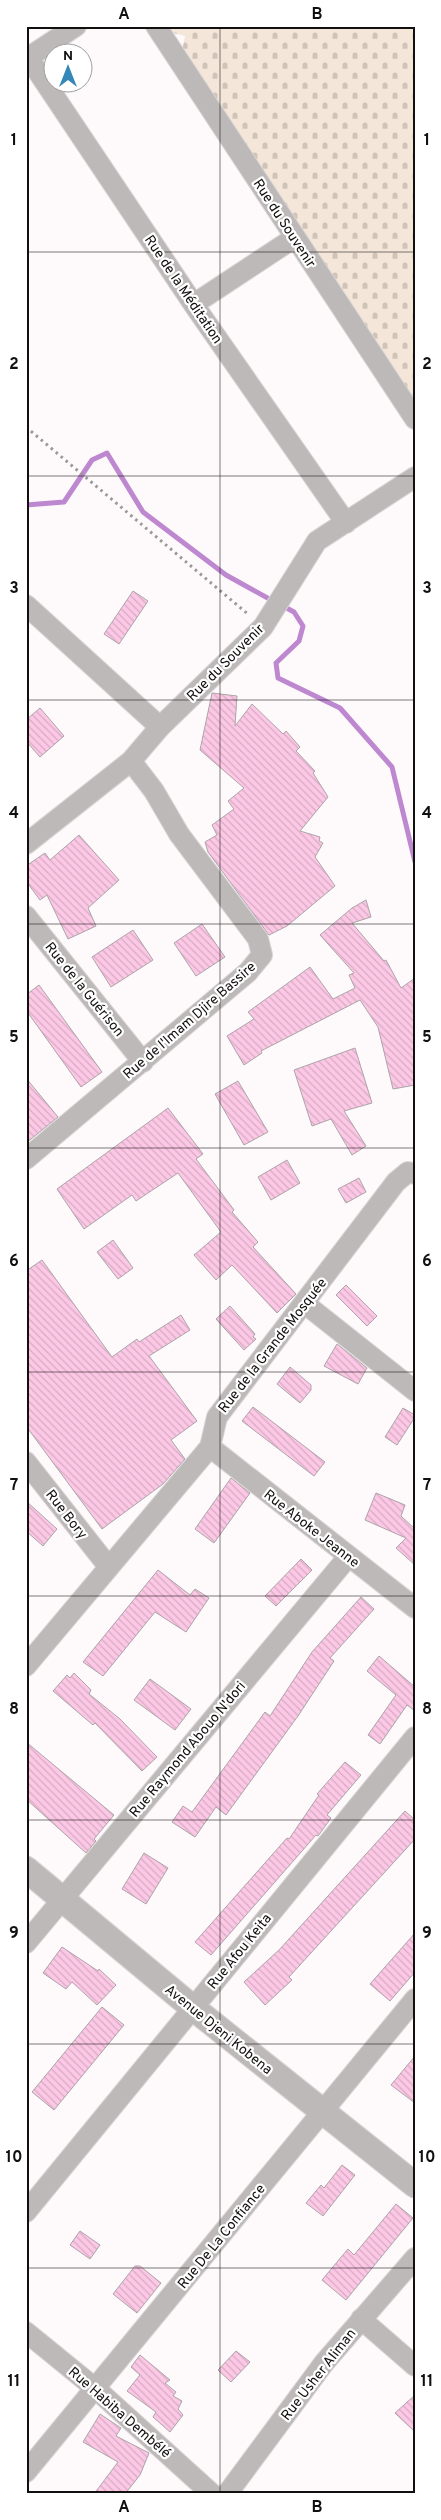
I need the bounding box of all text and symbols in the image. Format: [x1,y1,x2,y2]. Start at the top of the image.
text: A [118,5,130,25]
text: B [311,5,323,25]
north arrow [42,42,92,92]
text: N [63,48,73,65]
text: 1 [11,131,17,151]
text: 1 [424,131,430,151]
street label: Rue du Souvenir [249,176,319,272]
street label: Rue de la Méditation [140,232,225,347]
text: 2 [9,355,19,375]
text: 2 [422,355,432,375]
text: 3 [9,579,19,599]
text: 3 [422,579,432,599]
street label: Rue du Souvenir [184,620,269,705]
text: 4 [9,804,19,824]
text: 4 [422,804,432,824]
street label: Rue de la Guérison [41,939,127,1041]
street label: Rue de l'Imam Djire Bassire [120,959,260,1083]
text: 5 [9,1028,19,1048]
text: 5 [422,1028,432,1048]
text: 6 [9,1252,19,1272]
text: 6 [422,1252,432,1272]
street label: Rue de la Grande Mosquée [215,1275,331,1417]
text: 7 [10,1476,18,1496]
text: 7 [423,1476,431,1496]
street label: Rue Bory [41,1487,90,1543]
street label: Rue Aboke Jeanne [260,1487,362,1572]
street label: Rue Raymond Abouo N'dori [126,1679,250,1821]
text: 8 [9,1700,19,1720]
text: 8 [422,1700,432,1720]
street label: Rue Afou Keita [205,1911,276,1993]
text: 9 [9,1924,19,1944]
text: 9 [422,1924,432,1944]
street label: Avenue Djeni Kobena [161,1982,275,2079]
text: 10 [6,2148,22,2168]
text: 10 [419,2148,435,2168]
street label: Rue De La Confiance [175,2181,270,2293]
street label: Rue Usher Aliman [278,2326,360,2424]
street label: Rue Habiba Dembélé [64,2364,174,2462]
text: 11 [8,2372,20,2392]
text: 11 [421,2372,433,2392]
text: A [118,2498,130,2518]
text: B [311,2498,323,2518]

